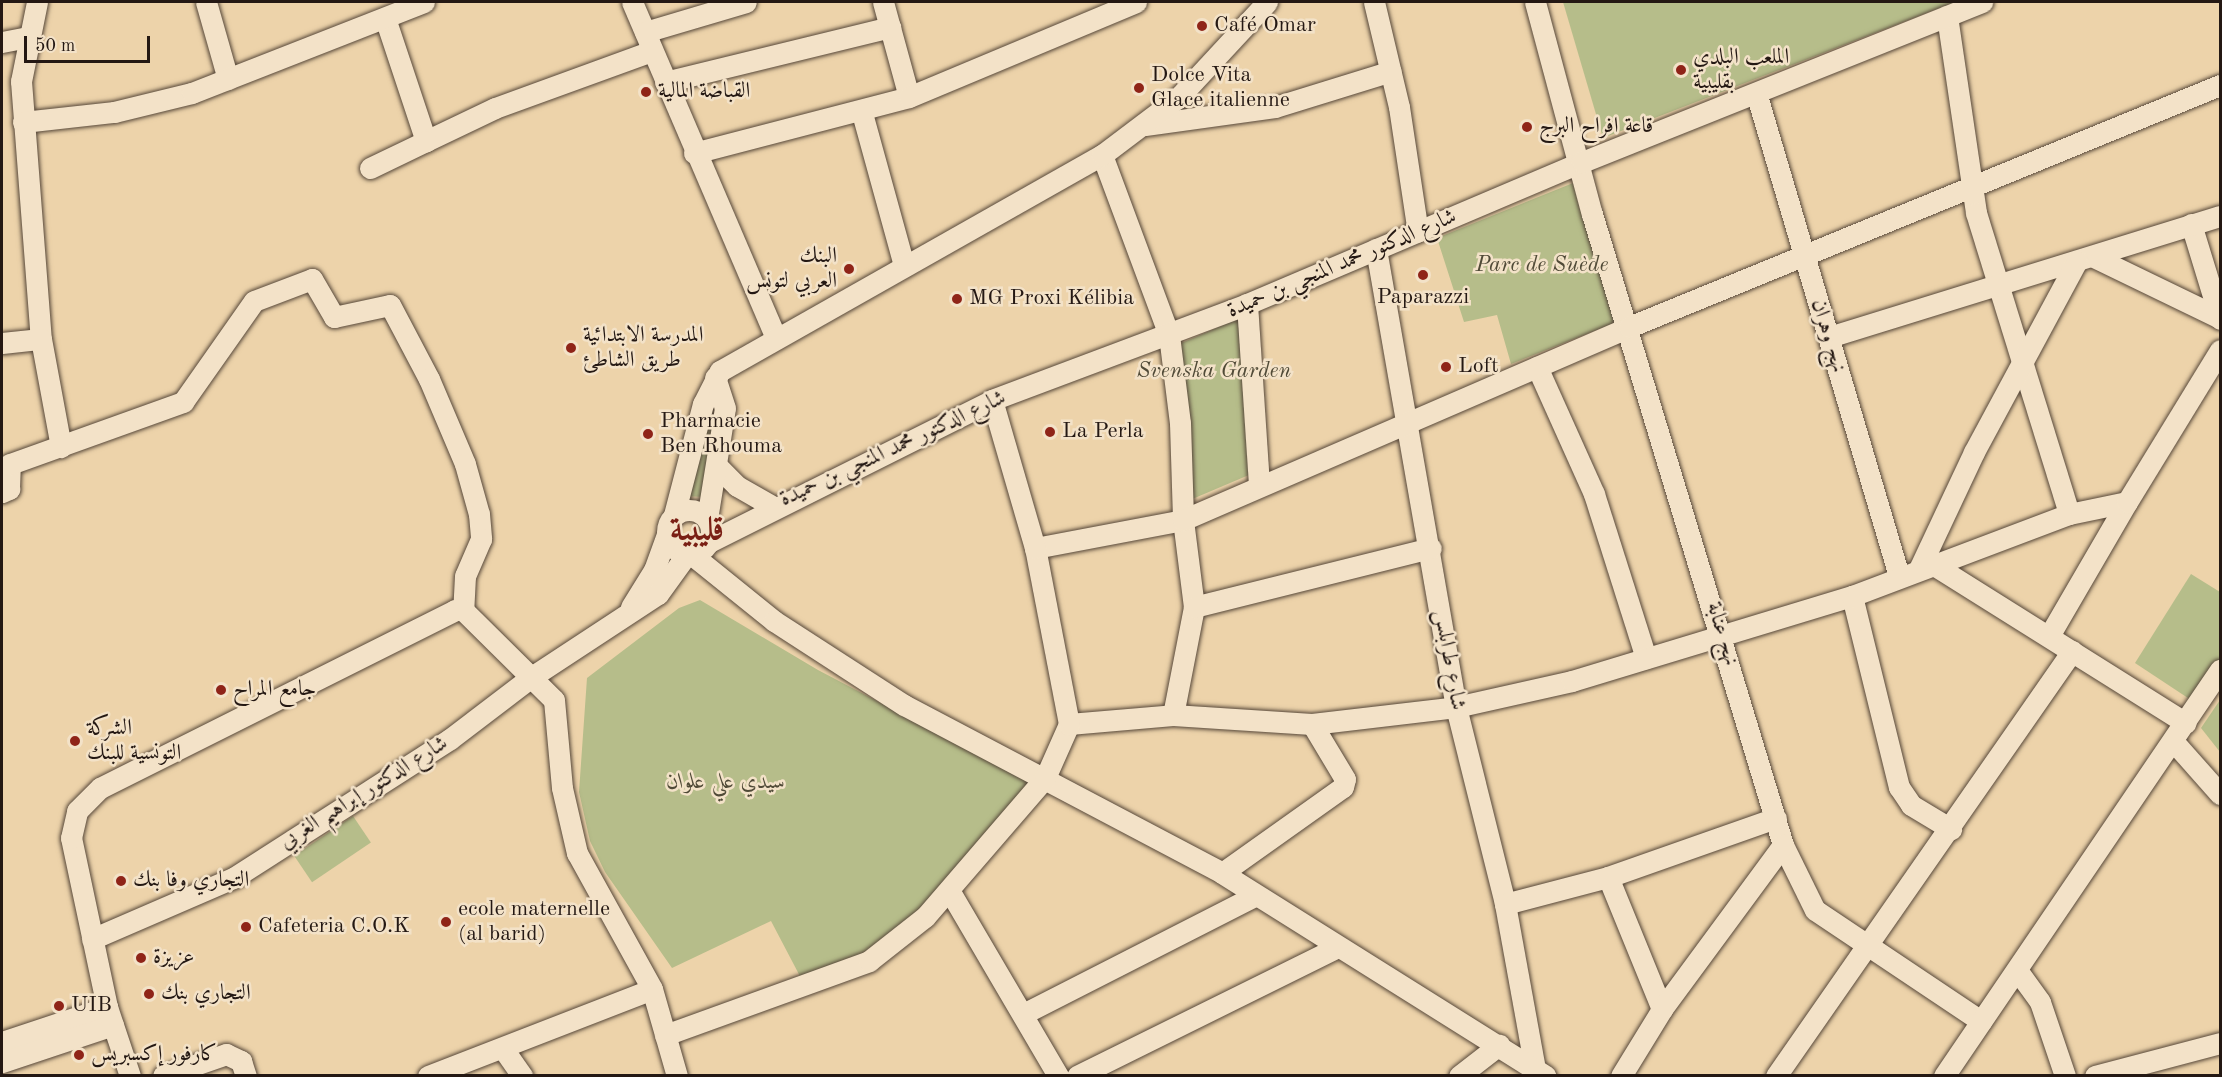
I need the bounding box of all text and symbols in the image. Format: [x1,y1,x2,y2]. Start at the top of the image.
place label: Café Omar [1214,13,1316,39]
marker: Café Omar [1195,19,1209,33]
scale bar [27,24,153,62]
text: 50 m [35,37,75,55]
place label: الملعب البلدي بقليبية [1693,44,1789,96]
place label: Dolce Vita Glace italienne [1151,62,1290,113]
marker: الملعب البلدي بقليبية [1674,63,1688,77]
place label: القباضة المالية [658,79,750,105]
marker: Dolce Vita Glace italienne [1132,81,1146,95]
marker: القباضة المالية [639,85,653,99]
place label: قاعة افراح البرج [1539,114,1653,140]
marker: قاعة افراح البرج [1520,120,1534,134]
street label: شارع الدكتور محمد المنجي بن حميدة [1223,204,1461,324]
place label: البنك العربي لتونس [746,243,837,294]
park label: Parc de Suède [1476,253,1608,279]
marker: البنك العربي لتونس [842,262,856,276]
marker: Paparazzi [1416,268,1430,282]
place label: Paparazzi [1377,285,1469,311]
place label: MG Proxi Kélibia [969,286,1134,312]
marker: MG Proxi Kélibia [950,292,964,306]
street label: نهج وهران [1804,296,1852,376]
place label: المدرسة الابتدائية طريق الشاطئ [583,322,704,374]
marker: المدرسة الابتدائية طريق الشاطئ [564,341,578,355]
place label: Loft [1458,354,1499,380]
park label: Svenska Garden [1137,359,1291,385]
marker: Loft [1439,360,1453,374]
street label: شارع الدكتور محمد المنجي بن حميدة [776,385,1010,513]
place label: Pharmacie Ben Rhouma [660,408,782,460]
place label: La Perla [1062,419,1144,445]
marker: La Perla [1043,425,1057,439]
marker: Pharmacie Ben Rhouma [641,427,655,441]
district label: قليبية [670,511,724,551]
street label: نهج عنابة [1700,599,1744,669]
street label: شارع طرابلس [1427,608,1471,712]
place label: جامع المراح [233,677,316,703]
marker: جامع المراح [214,683,228,697]
place label: الشركة التونسية للبنك [87,715,181,766]
street label: شارع الدكتور إبراهيم الغربي [275,731,453,855]
marker: الشركة التونسية للبنك [68,734,82,748]
park label: سيدي علي علوان [666,770,786,796]
place label: التجاري وفا بنك [133,868,249,894]
marker: التجاري وفا بنك [114,874,128,888]
place label: ecole maternelle (al barid) [458,896,610,948]
place label: Cafeteria C.O.K [258,914,410,940]
marker: ecole maternelle (al barid) [439,915,453,929]
marker: Cafeteria C.O.K [239,920,253,934]
place label: عزيزة [153,945,194,971]
marker: عزيزة [134,951,148,965]
place label: التجاري بنك [161,981,251,1007]
marker: التجاري بنك [142,987,156,1001]
place label: UIB [71,993,112,1019]
marker: UIB [52,999,66,1013]
place label: كارفور إكسبريس [91,1042,217,1068]
marker: كارفور إكسبريس [72,1048,86,1062]

